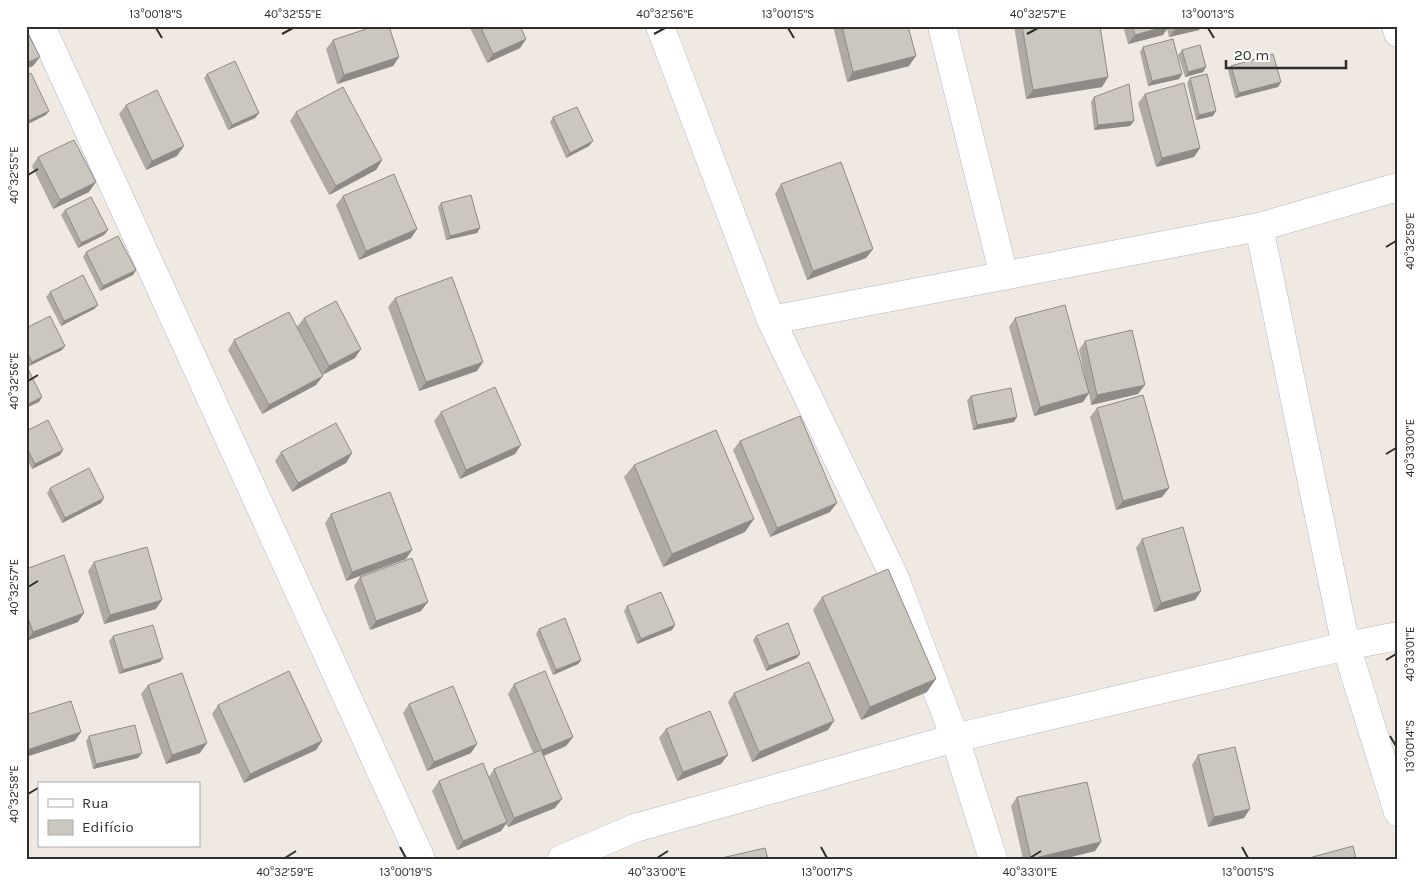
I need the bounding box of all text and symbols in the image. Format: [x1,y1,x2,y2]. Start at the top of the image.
text: 13°00'18"S [129,7,183,21]
text: 40°32'55"E [264,7,322,21]
text: 40°32'56"E [636,7,694,21]
text: 13°00'15"S [762,7,814,21]
text: 40°32'57"E [1010,7,1066,21]
text: 13°00'13"S [1182,7,1234,21]
scale bar [1226,38,1346,70]
text: 20 m [1234,46,1269,64]
text: 40°32'55"E [7,146,21,204]
text: 40°32'59"E [1403,212,1417,270]
text: 40°32'56"E [7,352,21,410]
text: 40°33'00"E [1403,419,1417,477]
text: 40°32'57"E [7,559,21,615]
text: 40°33'01"E [1403,626,1417,682]
text: 13°00'14"S [1403,720,1417,772]
text: 40°32'58"E [7,765,21,823]
legend [38,782,200,848]
text: Rua [82,794,109,812]
text: Edifício [82,818,134,836]
text: 40°32'59"E [256,865,314,879]
text: 13°00'19"S [380,865,432,879]
text: 40°33'00"E [628,865,686,879]
text: 13°00'17"S [801,865,853,879]
text: 40°33'01"E [1002,865,1058,879]
text: 13°00'15"S [1222,865,1274,879]

